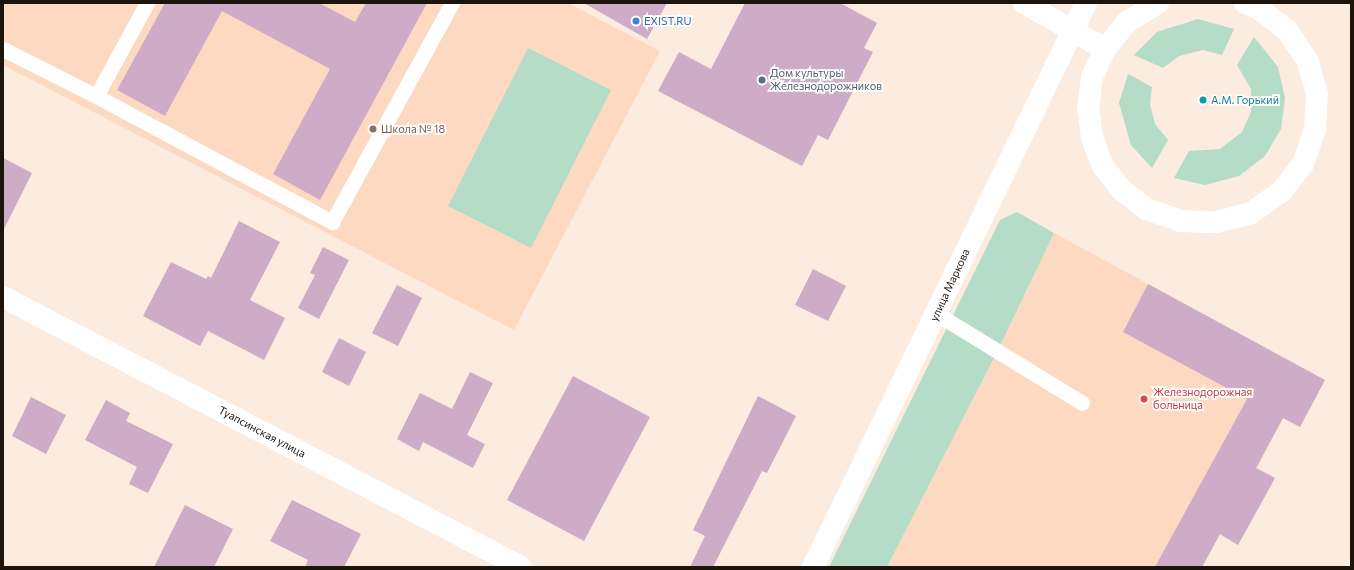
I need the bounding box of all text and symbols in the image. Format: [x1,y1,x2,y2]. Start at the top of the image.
place label: EXIST.RU [644,14,691,28]
marker: EXIST.RU [631,16,641,26]
place label: Дом культуры Железнодорожников [770,67,882,93]
marker: Дом культуры Железнодорожников [757,75,767,85]
place label: А.М. Горький [1211,93,1279,107]
marker: А.М. Горький [1198,95,1208,105]
place label: Школа № 18 [381,122,445,136]
marker: Школа № 18 [368,124,378,134]
street label: улица Маркова [927,247,973,323]
place label: Железнодорожная больница [1153,386,1252,412]
marker: Железнодорожная больница [1138,393,1150,405]
street label: Туапсинская улица [216,403,308,461]

